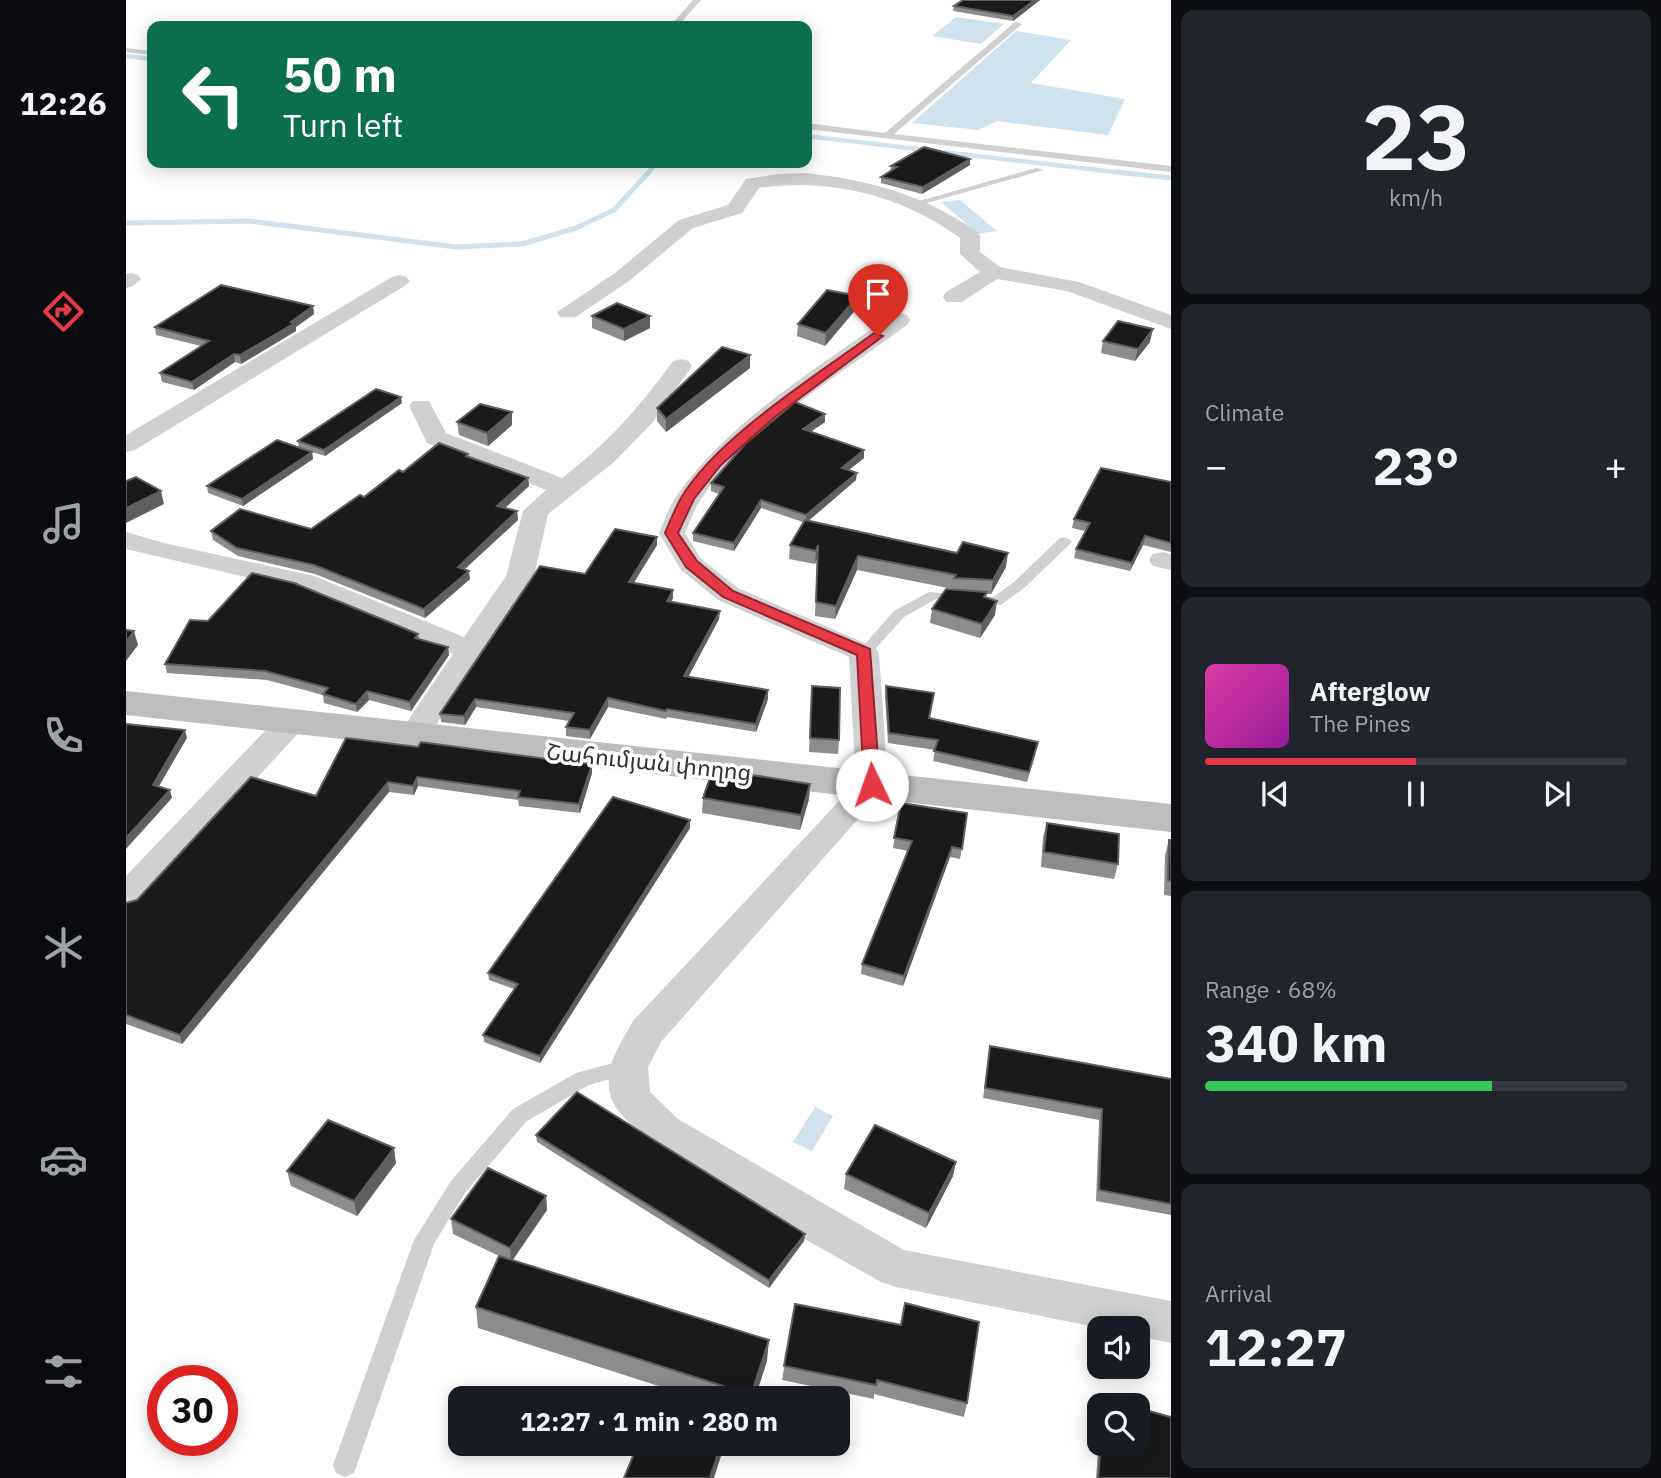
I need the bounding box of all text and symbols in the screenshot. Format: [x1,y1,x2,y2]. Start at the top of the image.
text: 50 m [283,42,397,105]
icon: left [168,49,259,140]
text: 23 [1361,77,1471,195]
text: 12:26 [19,82,107,124]
text: Turn left [283,104,403,146]
text: km/h [1389,182,1443,212]
pin [848,264,908,336]
icon: arrive [859,275,897,313]
icon: directions [39,287,88,336]
text: Climate [1205,397,1284,427]
text: 23° [1373,432,1459,499]
text: − [1205,441,1228,490]
text: + [1604,441,1627,490]
icon: music [39,499,88,548]
text: Afterglow [1310,674,1430,708]
text: The Pines [1310,708,1411,738]
icon: phone [39,711,88,760]
street label: Շահումյան փողոց [545,735,753,787]
position arrow [835,748,909,822]
icon: previous [1256,775,1294,813]
icon: pause [1397,775,1435,813]
icon: next [1538,775,1576,813]
icon: climate [39,923,88,972]
text: Range · 68% [1205,974,1337,1004]
text: 340 km [1205,1009,1387,1076]
icon: car [39,1135,88,1184]
text: Arrival [1205,1278,1272,1308]
text: 12:27 [1205,1313,1347,1380]
map controls [1087,1316,1150,1456]
button: sound [1087,1316,1150,1379]
icon: filters [39,1347,88,1396]
speed limit sign: 30 [147,1365,238,1456]
button: search [1087,1393,1150,1456]
text: 12:27 · 1 min · 280 m [520,1404,778,1438]

